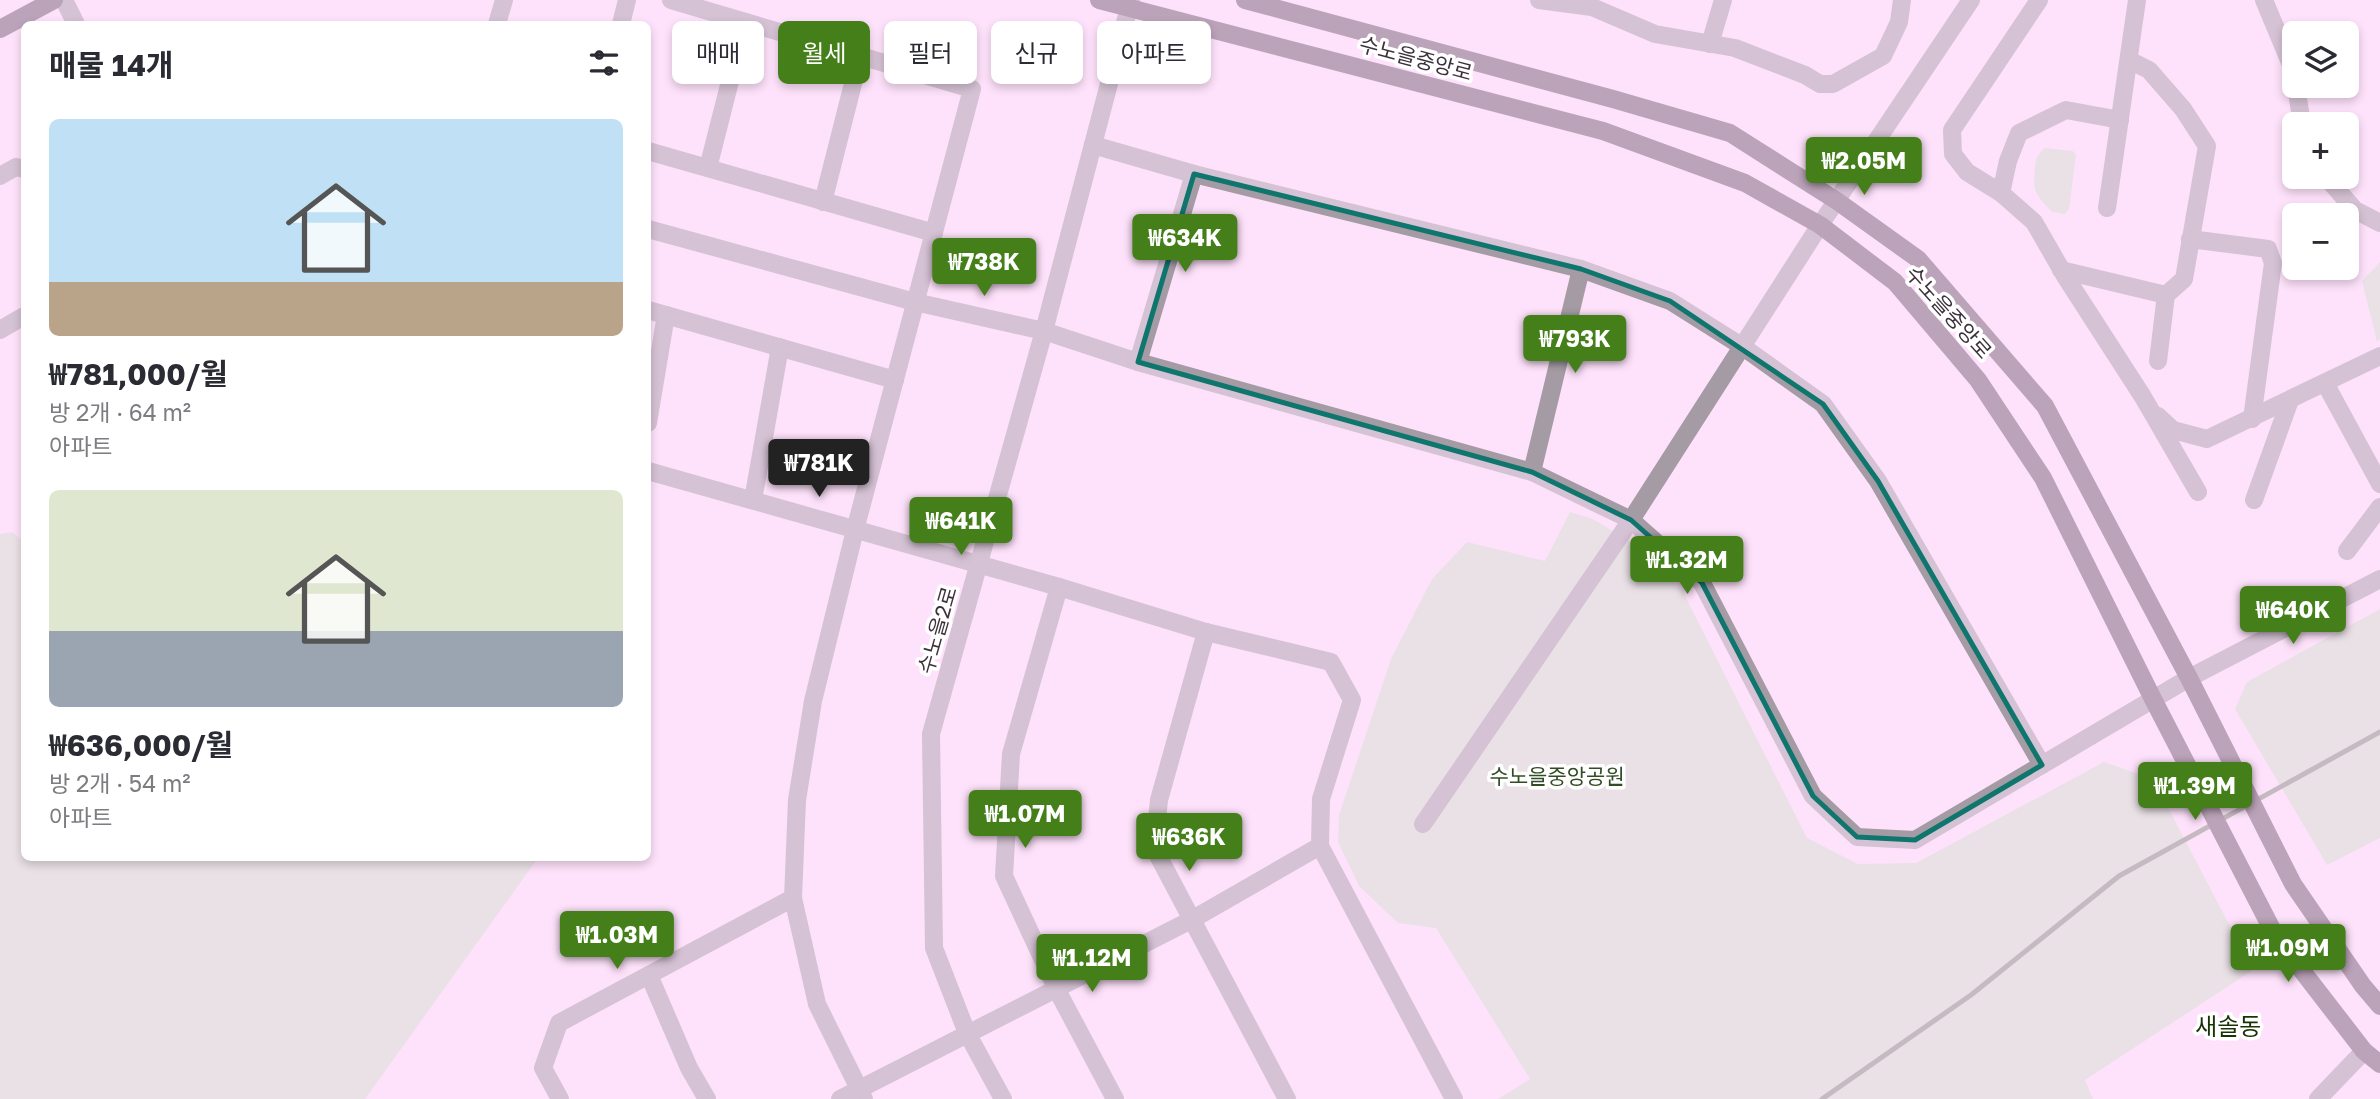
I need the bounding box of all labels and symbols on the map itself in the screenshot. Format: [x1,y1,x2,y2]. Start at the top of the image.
street label: 수노을중앙로 [1357,30,1475,86]
pin: ₩2.05M [1807,138,1921,197]
pin: ₩634K [1136,215,1234,274]
pin: ₩738K [935,238,1033,298]
street label: 수노을중앙로 [1901,260,1997,364]
pin: ₩793K [1526,316,1624,375]
pin: ₩781K [770,440,868,499]
pin: ₩641K [912,498,1010,557]
pin: ₩1.32M [1630,536,1744,596]
street label: 수노을2로 [912,583,962,677]
pin: ₩640K [2244,586,2342,646]
pin: ₩1.39M [2138,762,2252,822]
park label: 수노을중앙공원 [1489,763,1625,789]
pin: ₩1.07M [968,790,1082,850]
pin: ₩636K [1140,814,1238,873]
pin: ₩1.03M [560,912,674,971]
pin: ₩1.09M [2231,925,2345,984]
pin: ₩1.12M [1035,934,1149,994]
district label: 새솔동 [2195,1011,2261,1040]

